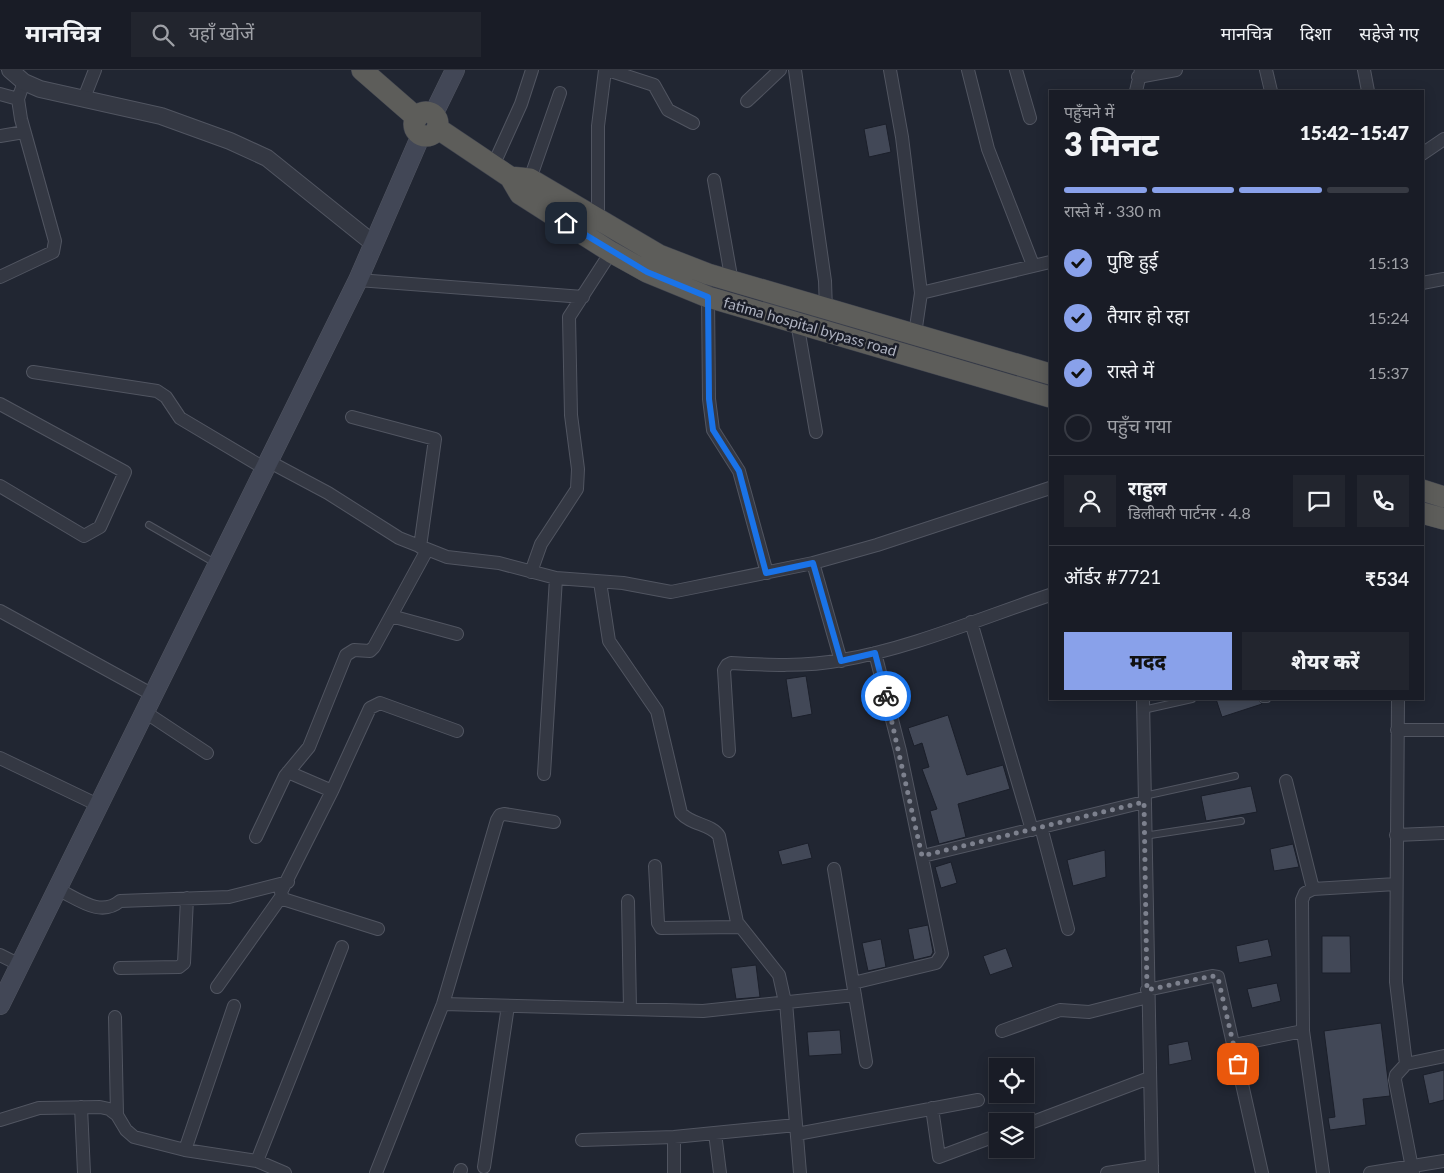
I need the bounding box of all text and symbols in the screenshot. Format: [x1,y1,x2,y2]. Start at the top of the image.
search box [131,12,481,57]
text: मानचित्र [25,18,101,47]
icon: search [149,21,177,49]
text: यहाँ खोजें [189,21,254,44]
text: मानचित्र [1221,22,1272,44]
text: दिशा [1300,22,1331,44]
text: सहेजे गए [1359,22,1419,44]
text: पहुँचने में [1064,102,1114,121]
text: 15:42–15:47 [1300,121,1409,144]
text: 3 मिनट [1064,124,1159,163]
text: रास्ते में · 330 m [1064,201,1161,220]
pin [545,202,587,244]
icon: home [552,209,580,237]
icon: check [1064,249,1092,277]
text: पुष्टि हुई [1107,249,1158,272]
text: 15:13 [1368,253,1409,272]
street label: fatima hospital bypass road [722,293,899,359]
icon: check [1064,304,1092,332]
text: तैयार हो रहा [1107,304,1189,327]
text: 15:24 [1368,308,1409,327]
icon: check [1064,359,1092,387]
text: रास्ते में [1107,359,1154,382]
text: 15:37 [1368,363,1409,382]
text: पहुँच गया [1107,414,1171,437]
button: person [1064,475,1116,527]
button: chat [1293,475,1345,527]
button: phone [1357,475,1409,527]
text: राहुल [1128,476,1167,499]
text: डिलीवरी पार्टनर · 4.8 [1128,503,1251,522]
text: ऑर्डर #7721 [1064,565,1161,588]
text: ₹534 [1365,567,1409,590]
button: मदद [1064,632,1232,690]
button: शेयर करें [1242,632,1409,690]
courier [861,671,911,721]
icon: bike [872,682,900,710]
pin [1217,1043,1259,1085]
icon: bag [1224,1050,1252,1078]
map controls [989,1058,1034,1158]
button: locate [989,1058,1034,1103]
button: layers [989,1113,1034,1158]

